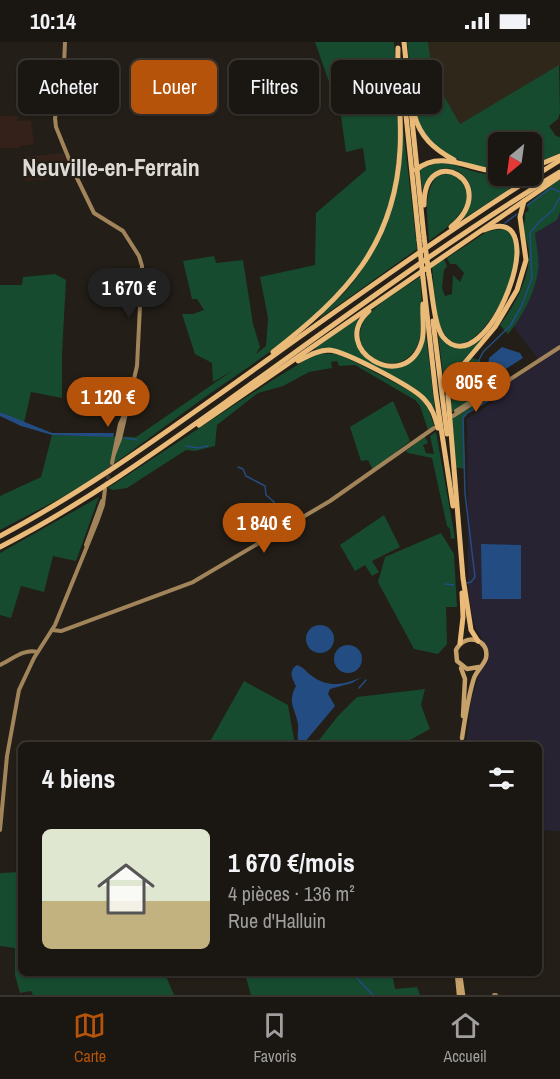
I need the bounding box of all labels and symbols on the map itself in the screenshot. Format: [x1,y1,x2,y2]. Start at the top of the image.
north arrow [488,132,542,186]
district label: Neuville-en-Ferrain [22,151,200,183]
pin: 1 670 € [74,268,184,319]
pin: 805 € [434,362,518,413]
pin: 1 120 € [53,377,163,428]
pin: 1 840 € [209,503,319,554]

